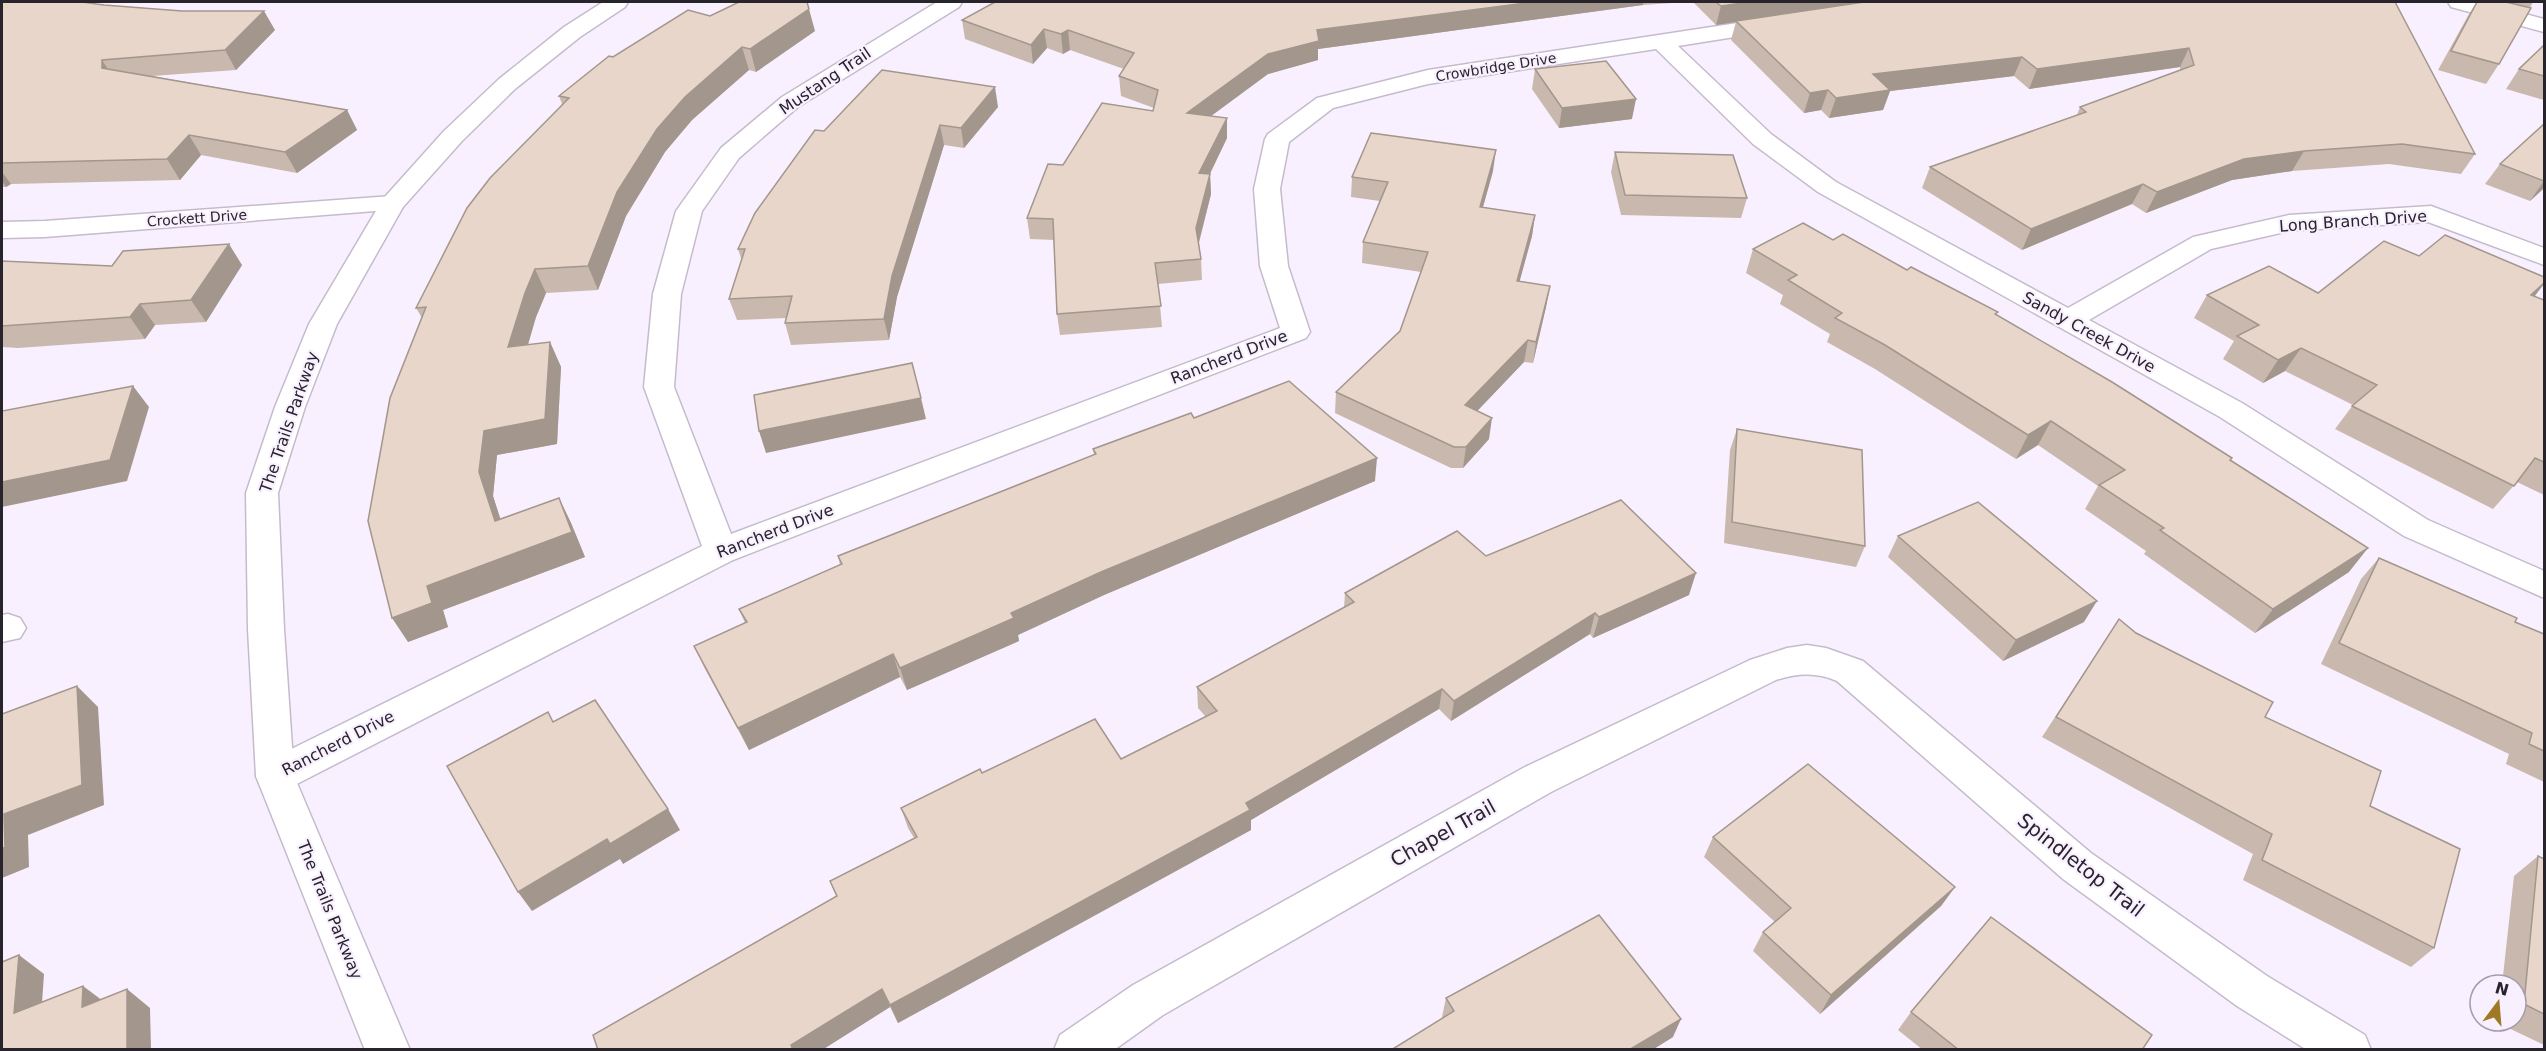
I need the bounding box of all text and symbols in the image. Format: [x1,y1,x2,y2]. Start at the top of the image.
street label: Mustang Trail [776,43,874,119]
street label: Crowbridge Drive [1435,50,1557,84]
street label: Long Branch Drive [2279,206,2427,236]
street label: Crockett Drive [146,207,248,229]
street label: Sandy Creek Drive [2019,288,2159,376]
street label: Rancherd Drive [1168,326,1290,388]
street label: The Trails Parkway [256,349,322,496]
street label: Rancherd Drive [714,500,836,562]
street label: Rancherd Drive [279,706,397,780]
street label: Chapel Trail [1386,794,1500,872]
street label: Spindletop Trail [2013,808,2149,922]
street label: The Trails Parkway [293,837,367,982]
north arrow [2468,973,2528,1033]
text: N [2493,978,2511,1000]

